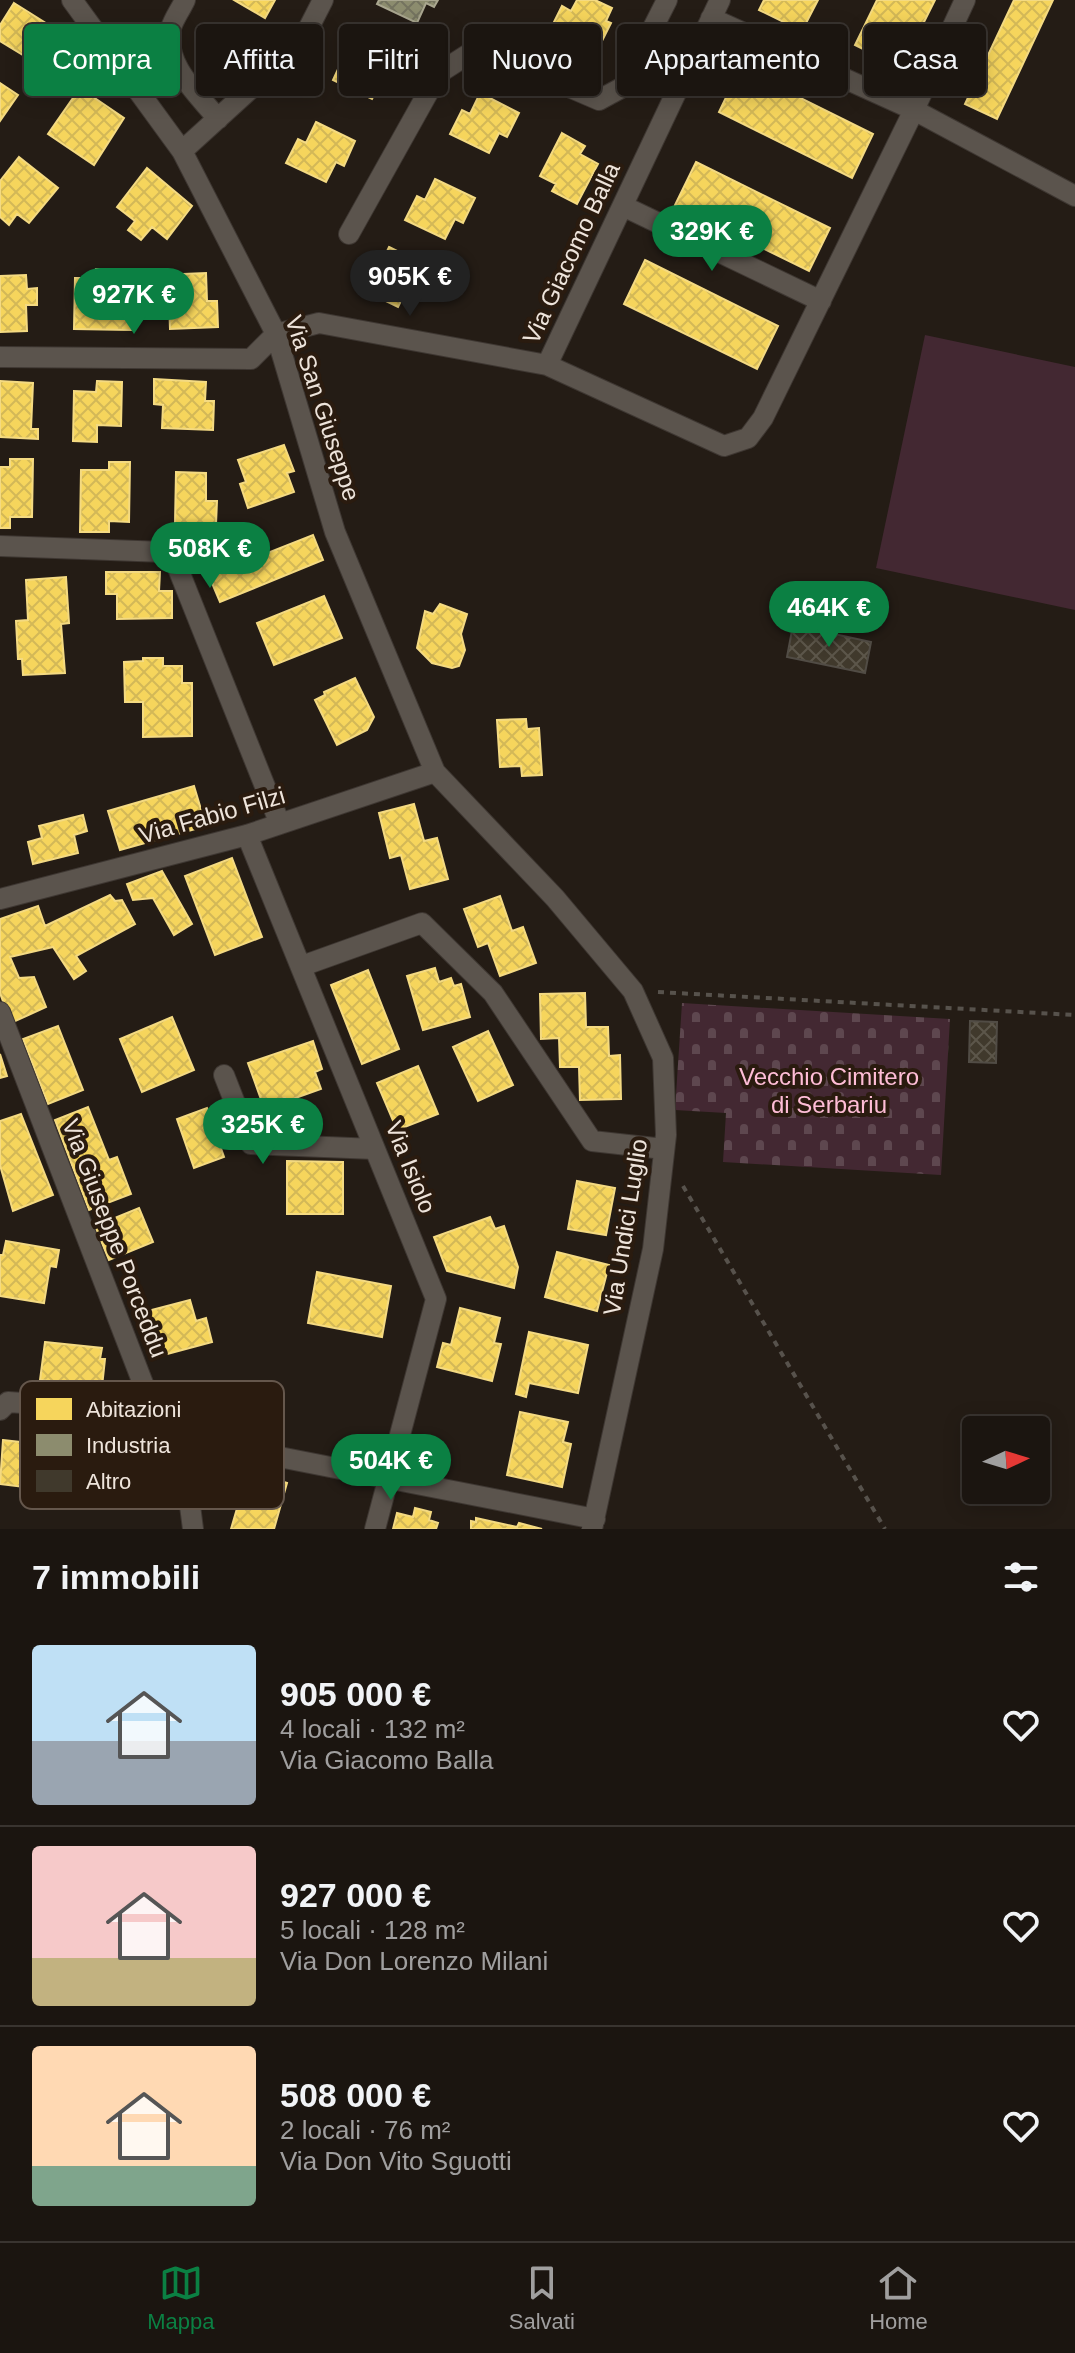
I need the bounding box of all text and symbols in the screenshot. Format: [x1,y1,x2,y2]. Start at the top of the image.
chip: Compra [24,24,180,96]
chip: Affitta [196,24,323,96]
chip: Filtri [339,24,448,96]
chip: Nuovo [464,24,601,96]
chip: Appartamento [617,24,848,96]
chip: Casa [864,24,986,96]
street label: Via Giacomo Balla [517,157,625,348]
pin: 329K € [647,205,777,273]
text: 329K € [670,216,754,246]
pin: 905K € [345,250,475,318]
text: 905K € [368,261,452,291]
pin: 927K € [69,268,199,336]
text: 927K € [92,279,176,309]
street label: Via San Giuseppe [280,312,366,504]
pin: 508K € [145,522,275,590]
text: 508K € [168,533,252,563]
pin: 464K € [764,581,894,649]
text: 464K € [787,592,871,622]
street label: Via Fabio Filzi [136,781,288,849]
park label: Vecchio Cimitero di Serbariu [739,1063,919,1118]
pin: 325K € [198,1098,328,1166]
text: 325K € [221,1109,305,1139]
street label: Via Giuseppe Porceddu [57,1115,173,1361]
street label: Via Isiolo [380,1117,442,1217]
street label: Via Undici Luglio [598,1137,652,1317]
legend [20,1381,284,1509]
text: Abitazioni [86,1397,181,1422]
north arrow [962,1416,1050,1504]
map controls [962,1416,1050,1504]
text: Industria [86,1433,171,1458]
pin: 504K € [326,1434,456,1502]
text: 504K € [349,1445,433,1475]
text: Altro [86,1469,131,1494]
icon: filters [999,1555,1043,1599]
text: 7 immobili [32,1558,200,1596]
text: 905 000 € [280,1675,431,1713]
icon: home [96,1677,192,1773]
icon: heart [999,1703,1043,1747]
text: 4 locali · 132 m² [280,1714,465,1744]
text: Via Giacomo Balla [280,1745,493,1775]
text: 927 000 € [280,1876,431,1914]
icon: home [96,1878,192,1974]
icon: heart [999,1904,1043,1948]
text: 5 locali · 128 m² [280,1915,465,1945]
text: Via Don Lorenzo Milani [280,1946,548,1976]
text: 508 000 € [280,2076,431,2114]
icon: home [96,2078,192,2174]
icon: heart [999,2104,1043,2148]
text: 2 locali · 76 m² [280,2115,451,2145]
text: Via Don Vito Sguotti [280,2146,512,2176]
tab: Mappa [147,2261,214,2335]
tab: Salvati [509,2261,575,2335]
tab: Home [869,2261,928,2335]

